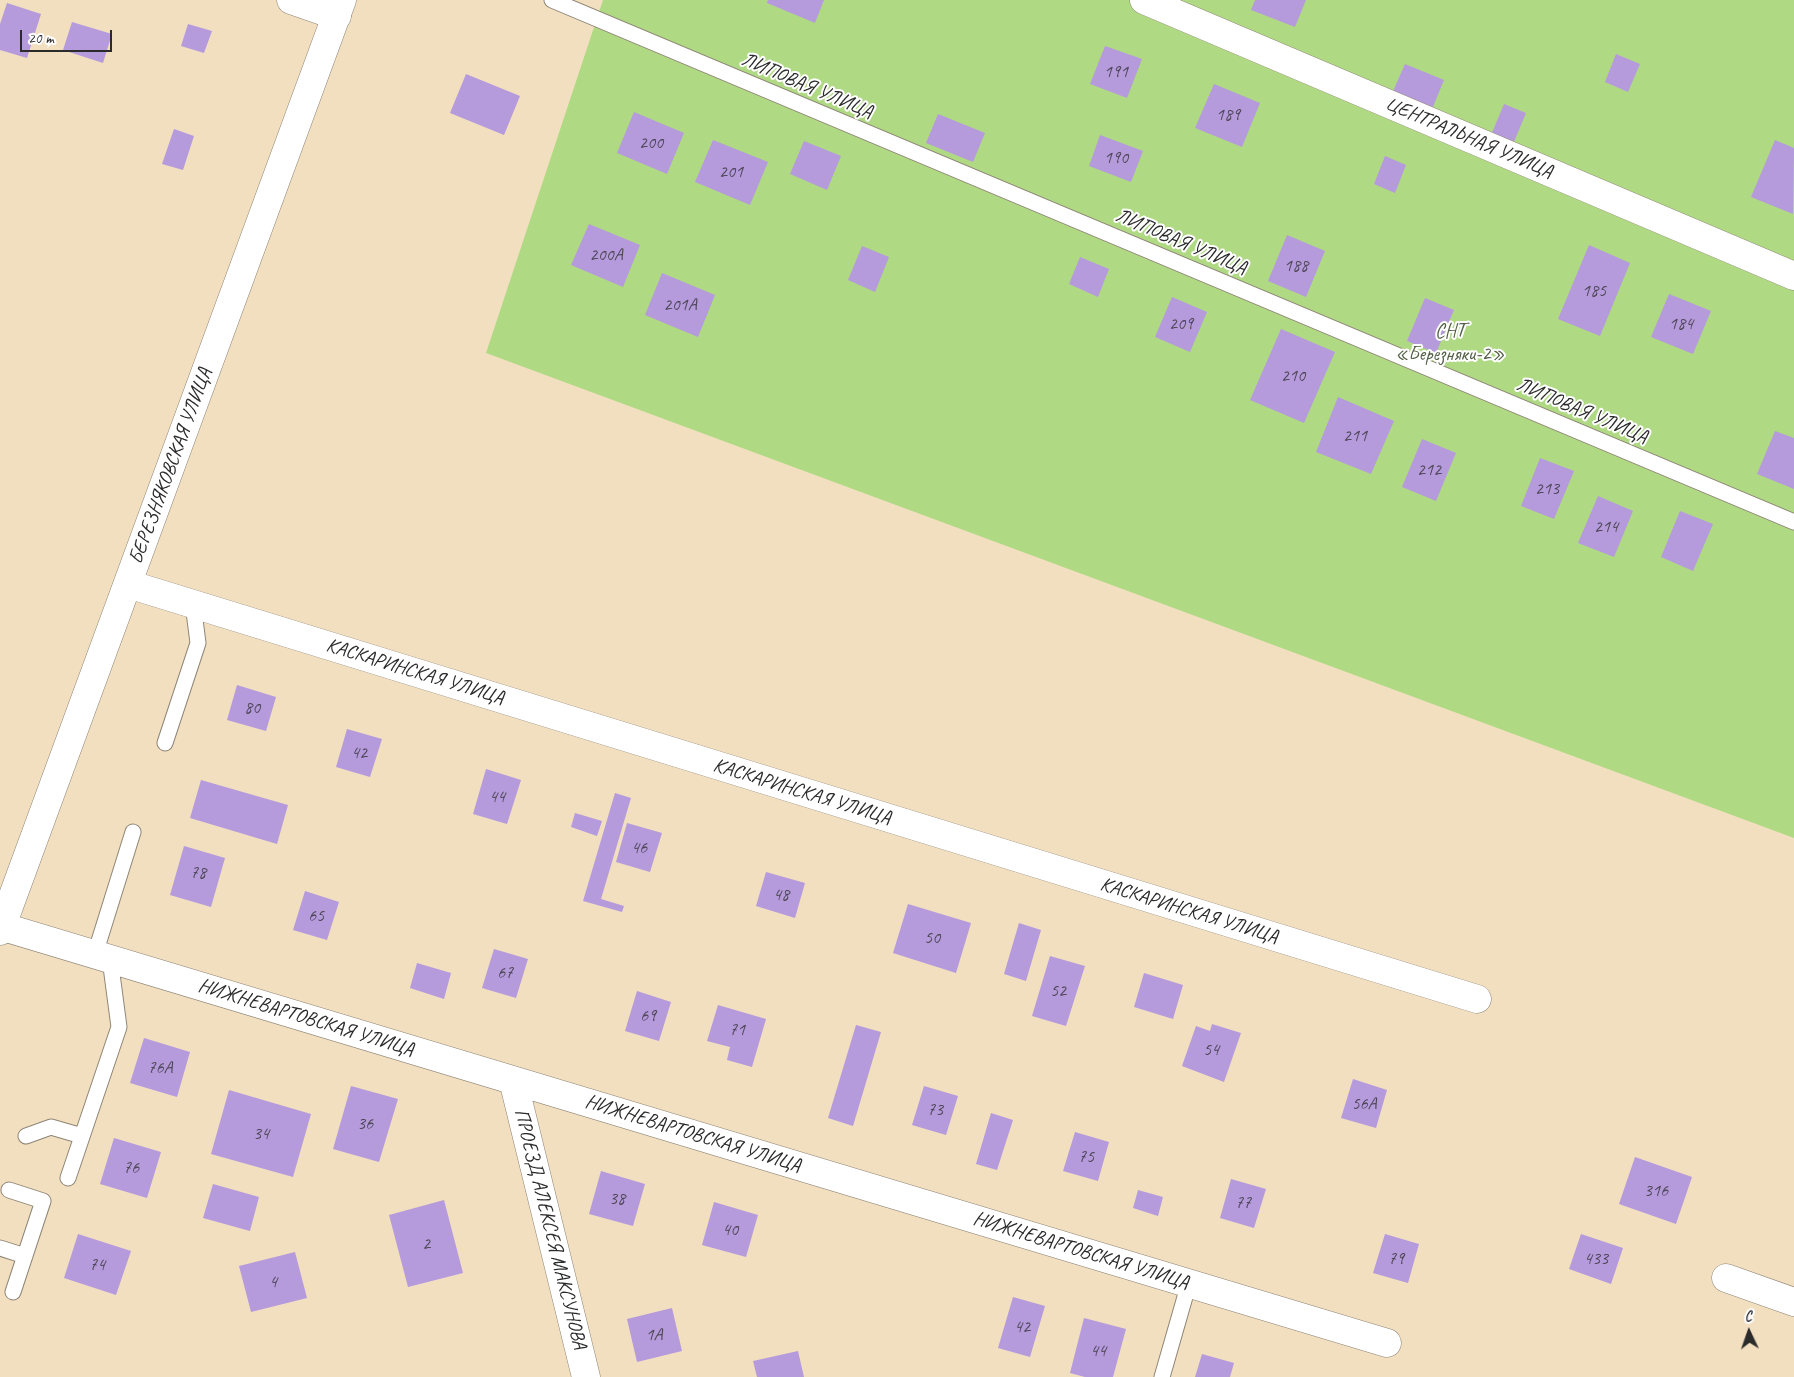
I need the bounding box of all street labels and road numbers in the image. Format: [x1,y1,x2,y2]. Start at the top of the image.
street label: ЛИПОВАЯ УЛИЦА [738,48,876,124]
street label: ЦЕНТРАЛЬНАЯ УЛИЦА [1382,92,1556,184]
street label: ЛИПОВАЯ УЛИЦА [1112,204,1250,280]
street label: БЕРЕЗНЯКОВСКАЯ УЛИЦА [124,365,218,567]
street label: ЛИПОВАЯ УЛИЦА [1513,373,1651,449]
street label: КАСКАРИНСКАЯ УЛИЦА [323,634,507,710]
street label: КАСКАРИНСКАЯ УЛИЦА [710,754,894,830]
street label: КАСКАРИНСКАЯ УЛИЦА [1097,873,1281,949]
street label: НИЖНЕВАРТОВСКАЯ УЛИЦА [195,974,417,1062]
street label: НИЖНЕВАРТОВСКАЯ УЛИЦА [582,1090,804,1178]
street label: ПРОЕЗД АЛЕКСЕЯ МАКСУНОВА [508,1106,592,1352]
street label: НИЖНЕВАРТОВСКАЯ УЛИЦА [970,1207,1192,1295]

